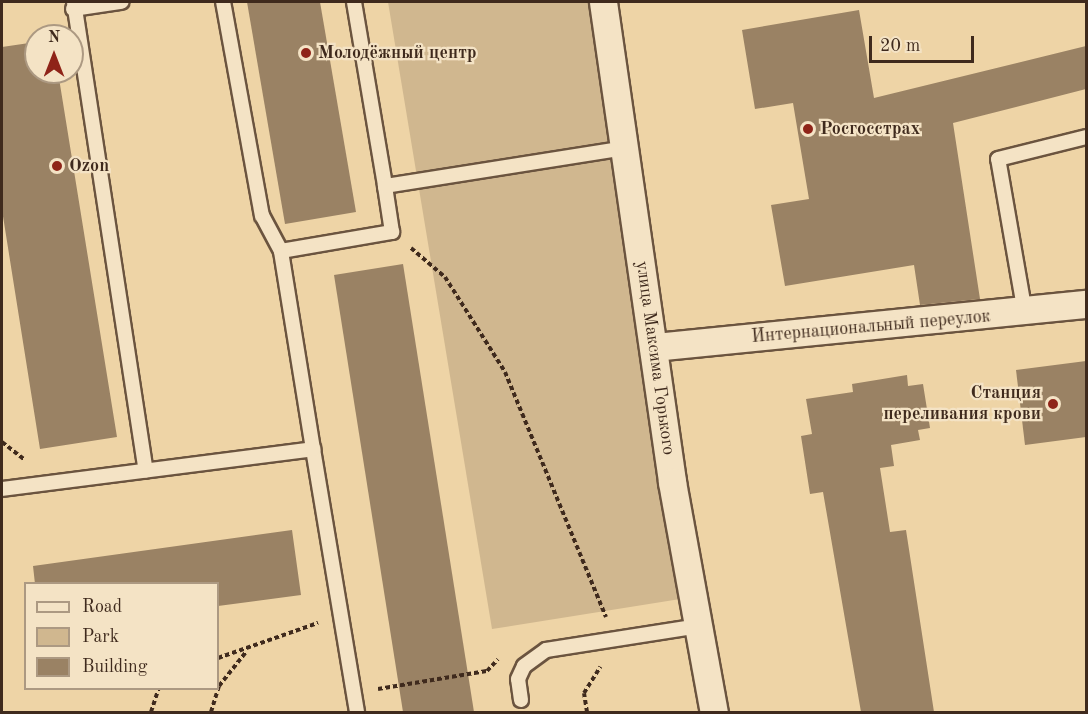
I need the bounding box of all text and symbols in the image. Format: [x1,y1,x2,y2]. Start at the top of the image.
north arrow [24,24,84,84]
scale bar [872,24,977,62]
text: N [48,30,60,46]
text: 20 m [880,37,920,55]
place label: Молодёжный центр [318,42,477,64]
marker: Молодёжный центр [299,46,313,60]
place label: Росгосстрах [820,118,920,140]
marker: Росгосстрах [801,122,815,136]
place label: Ozon [69,155,109,177]
marker: Ozon [50,159,64,173]
street label: улица Максима Горького [631,260,679,456]
street label: Интернациональный переулок [750,306,992,348]
place label: Станция переливания крови [883,383,1041,426]
marker: Станция переливания крови [1046,397,1060,411]
legend [24,582,219,690]
text: Road [82,598,122,616]
text: Park [82,628,119,646]
text: Building [82,658,147,676]

